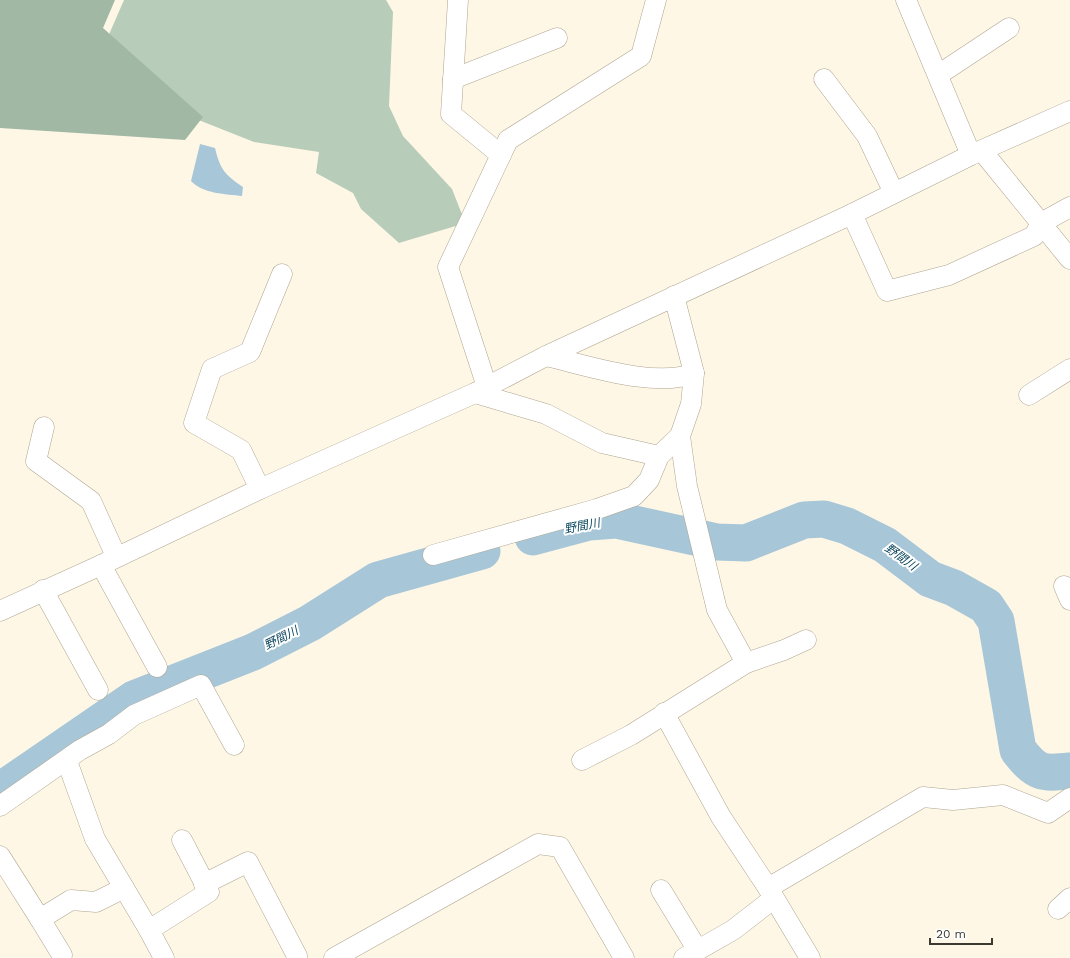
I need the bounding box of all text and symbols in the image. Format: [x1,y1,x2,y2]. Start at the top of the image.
water label: 野間川 [563,515,603,536]
water label: 野間川 [882,541,921,574]
water label: 野間川 [262,623,302,652]
scale bar [930,920,992,946]
text: 20 m [936,927,966,941]

